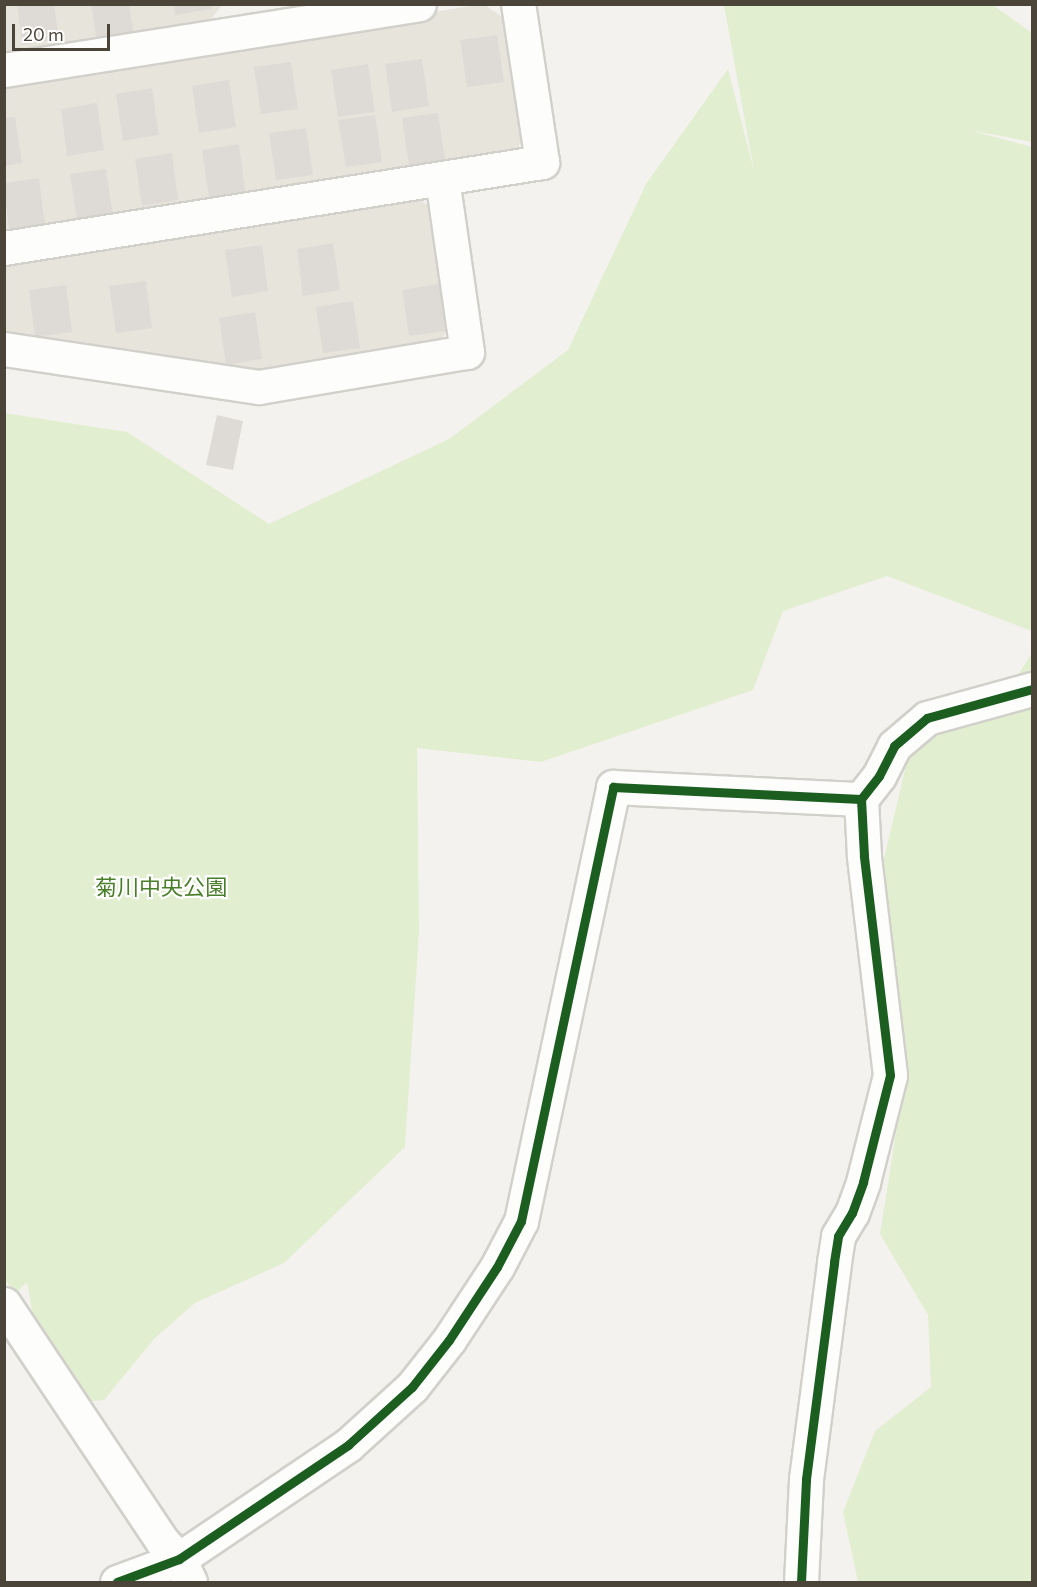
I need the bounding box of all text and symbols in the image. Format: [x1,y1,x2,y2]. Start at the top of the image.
scale bar [15,12,112,50]
text: 20 m [23,23,64,45]
park label: 菊川中央公園 [95,874,227,900]

